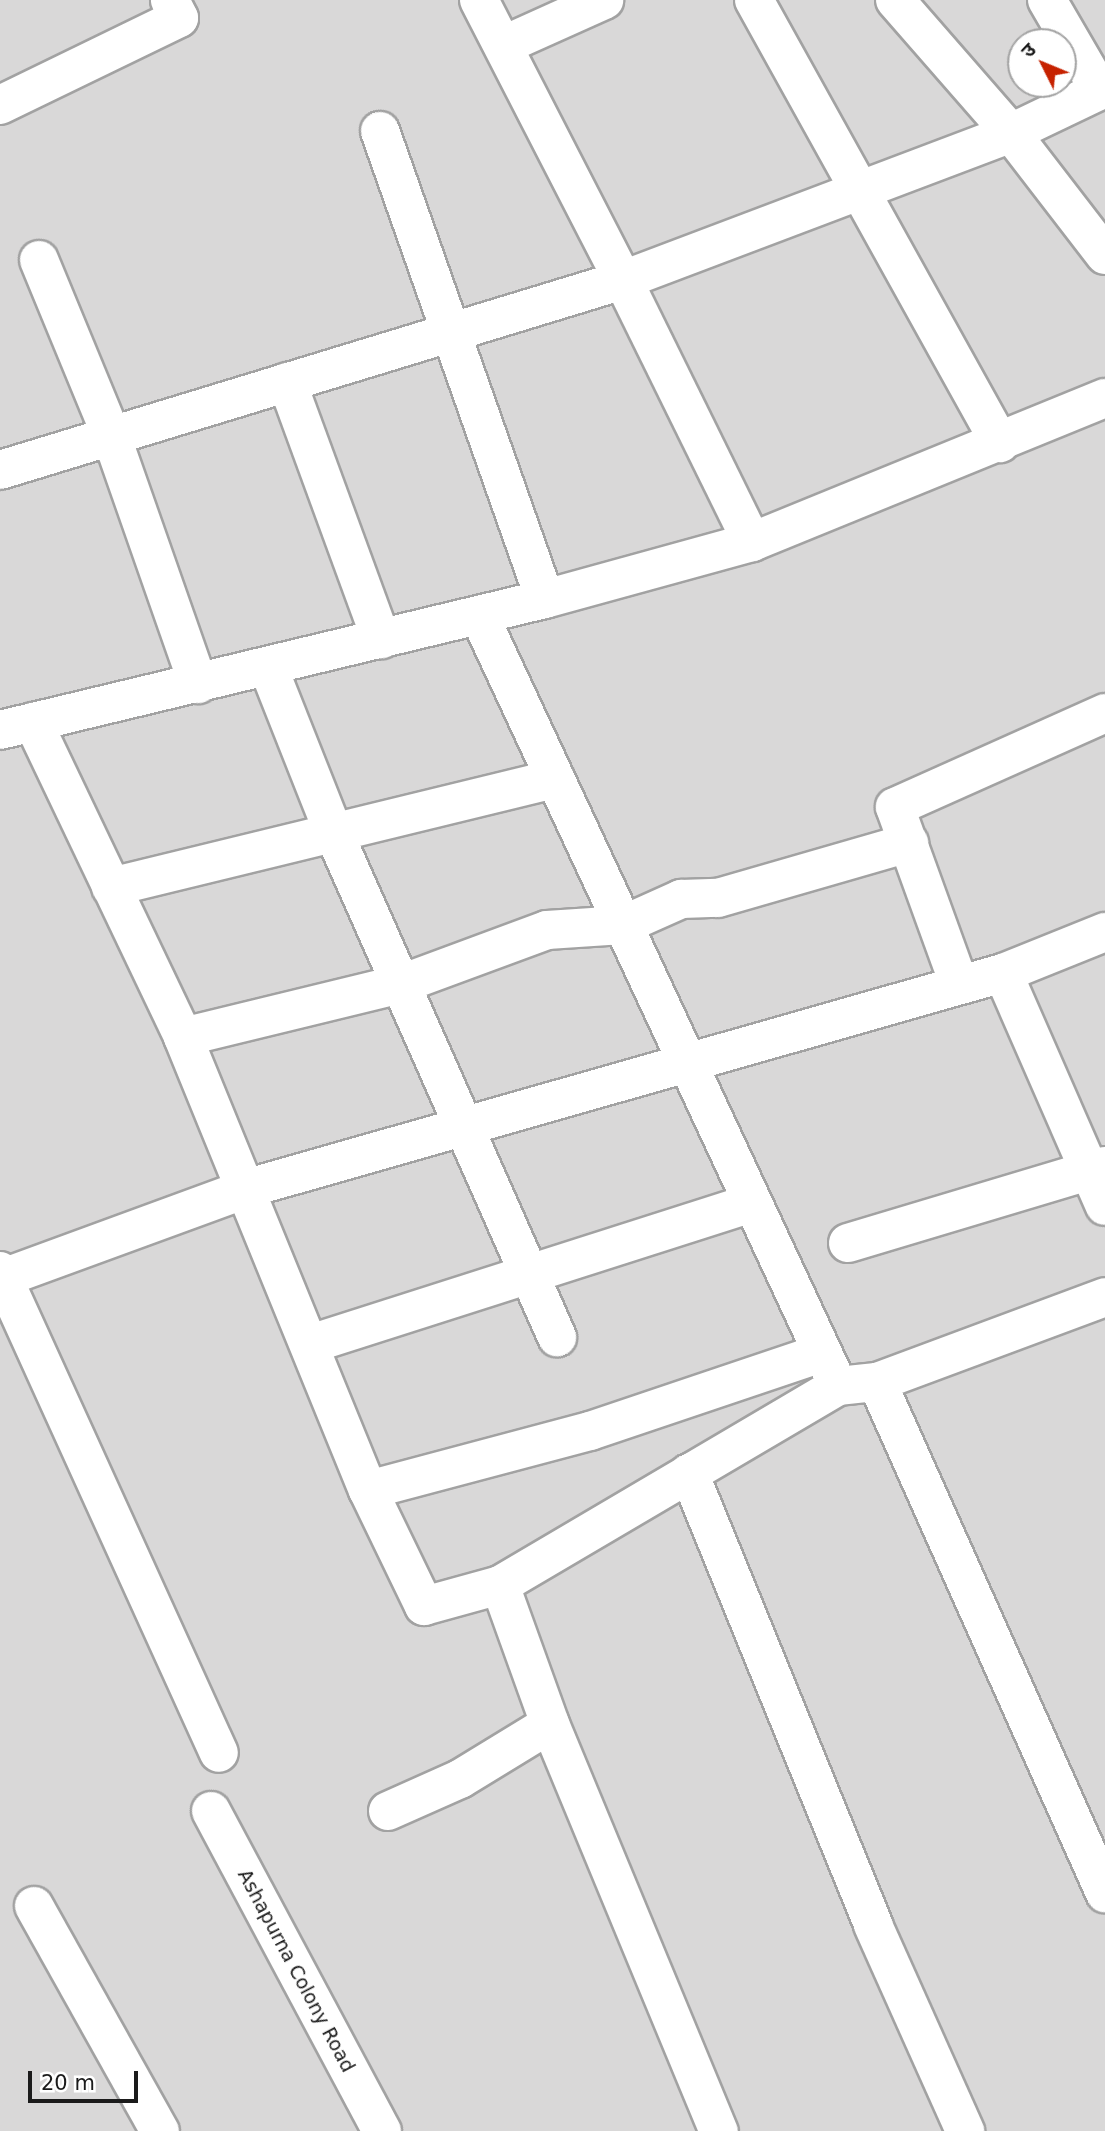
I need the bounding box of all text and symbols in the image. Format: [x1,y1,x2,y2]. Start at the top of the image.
north arrow [1007,28,1077,98]
text: उ [1016,38,1040,62]
street label: Ashapurna Colony Road [233,1866,359,2076]
scale bar [32,2058,142,2102]
text: 20 m [41,2071,95,2095]

